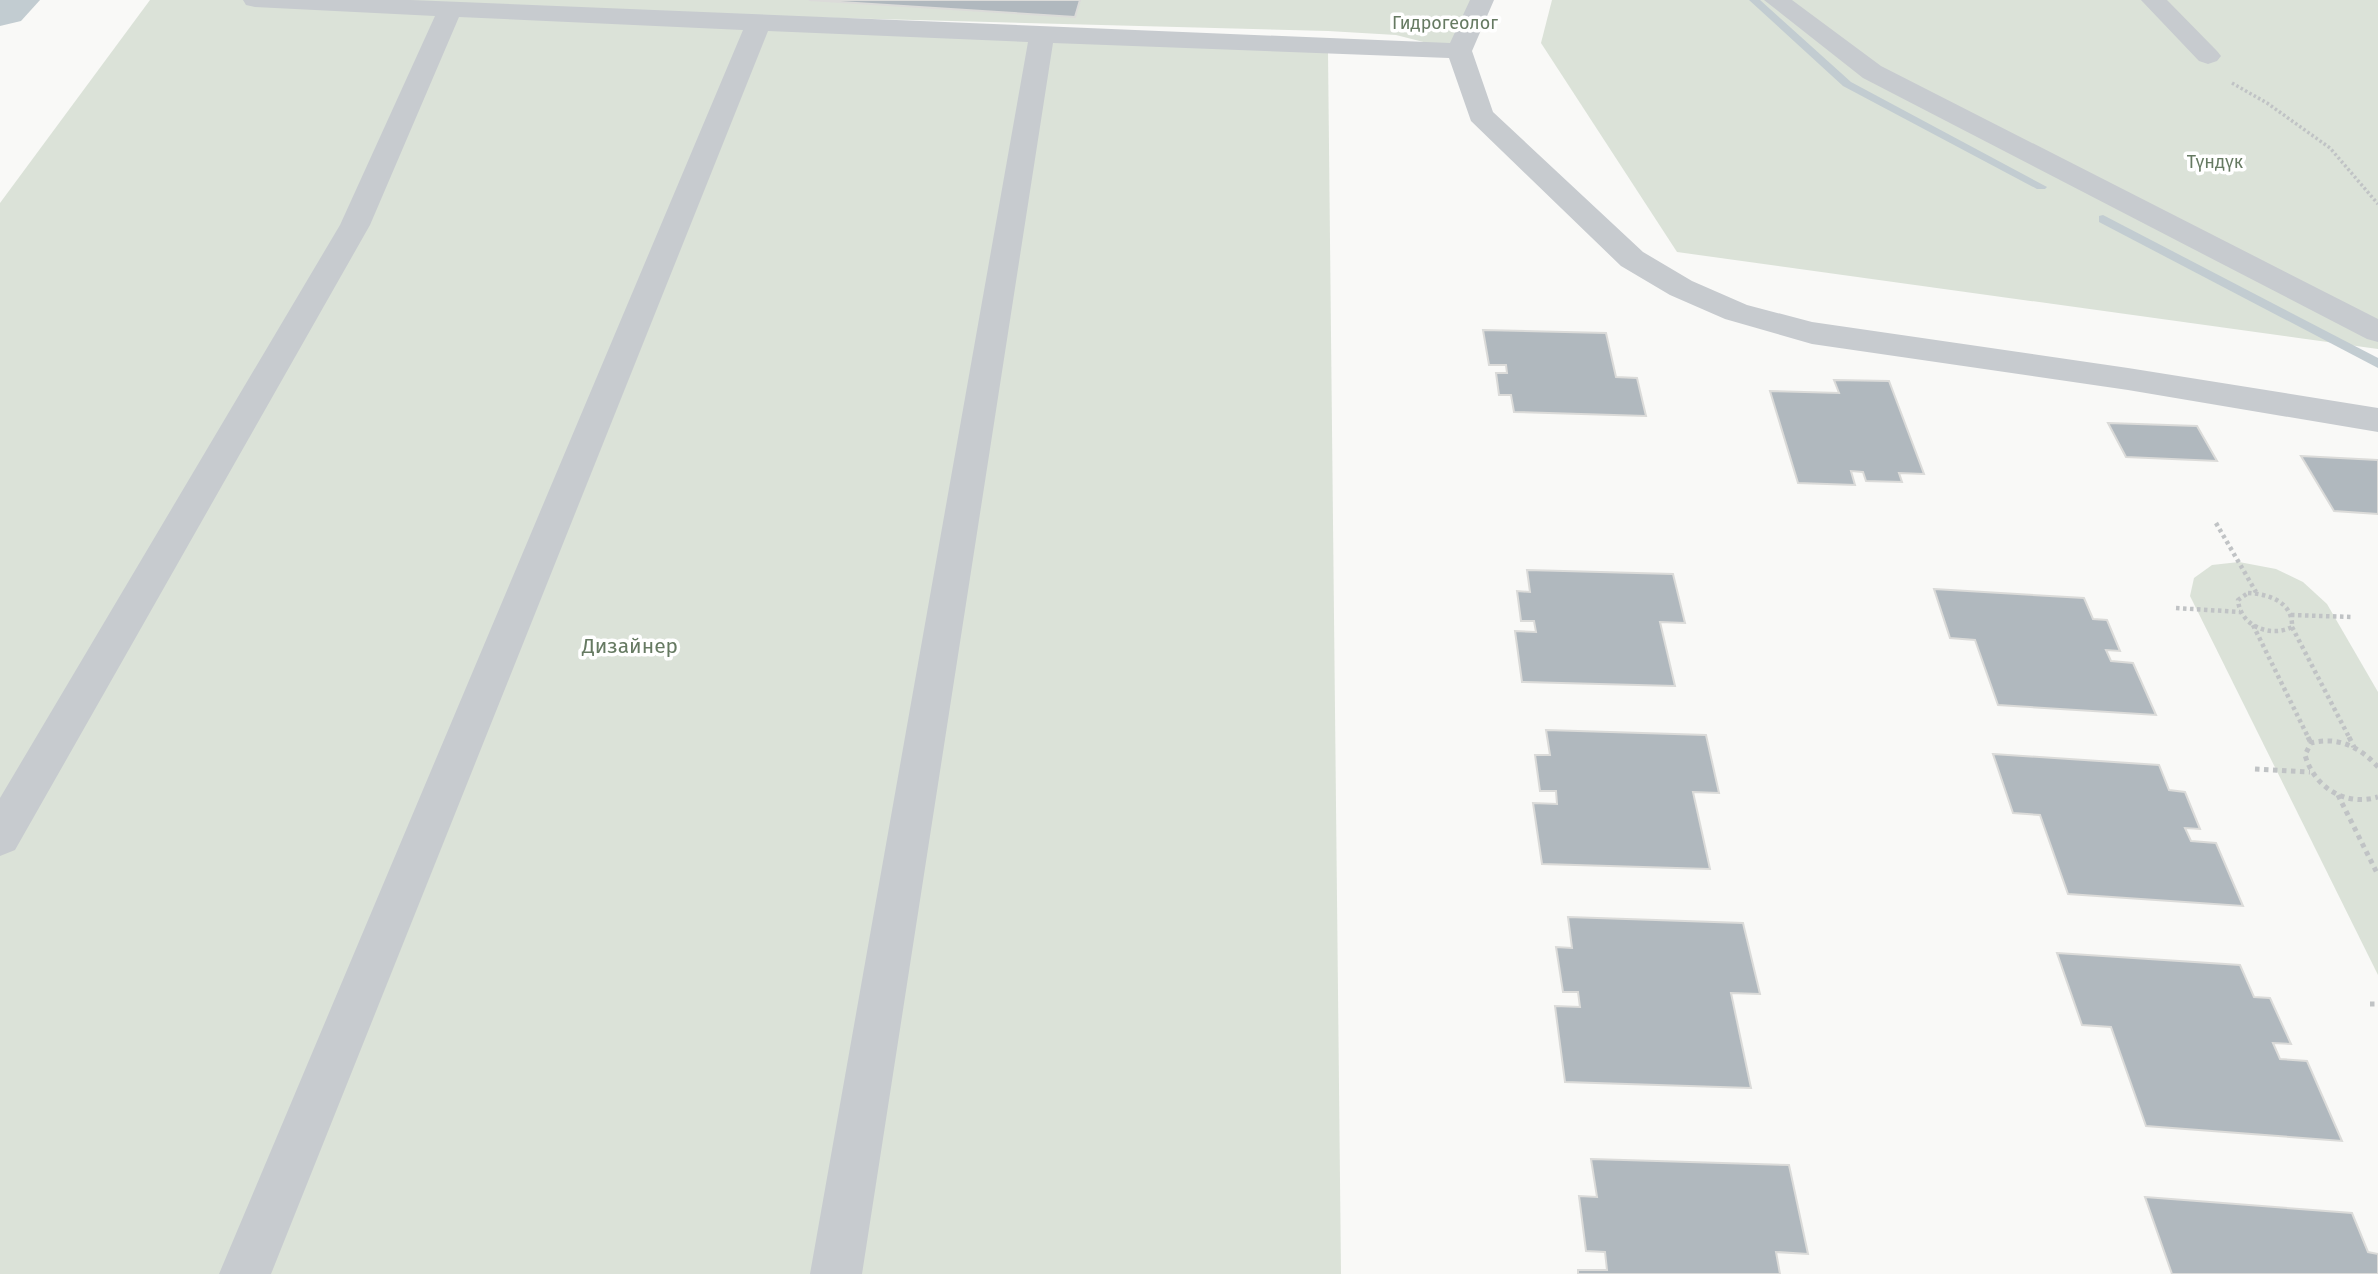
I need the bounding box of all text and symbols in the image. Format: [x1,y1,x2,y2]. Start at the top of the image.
park label: Гидрогеолог [1392,12,1498,34]
park label: Түндүк [2187,151,2244,173]
park label: Дизайнер [581,633,678,659]

